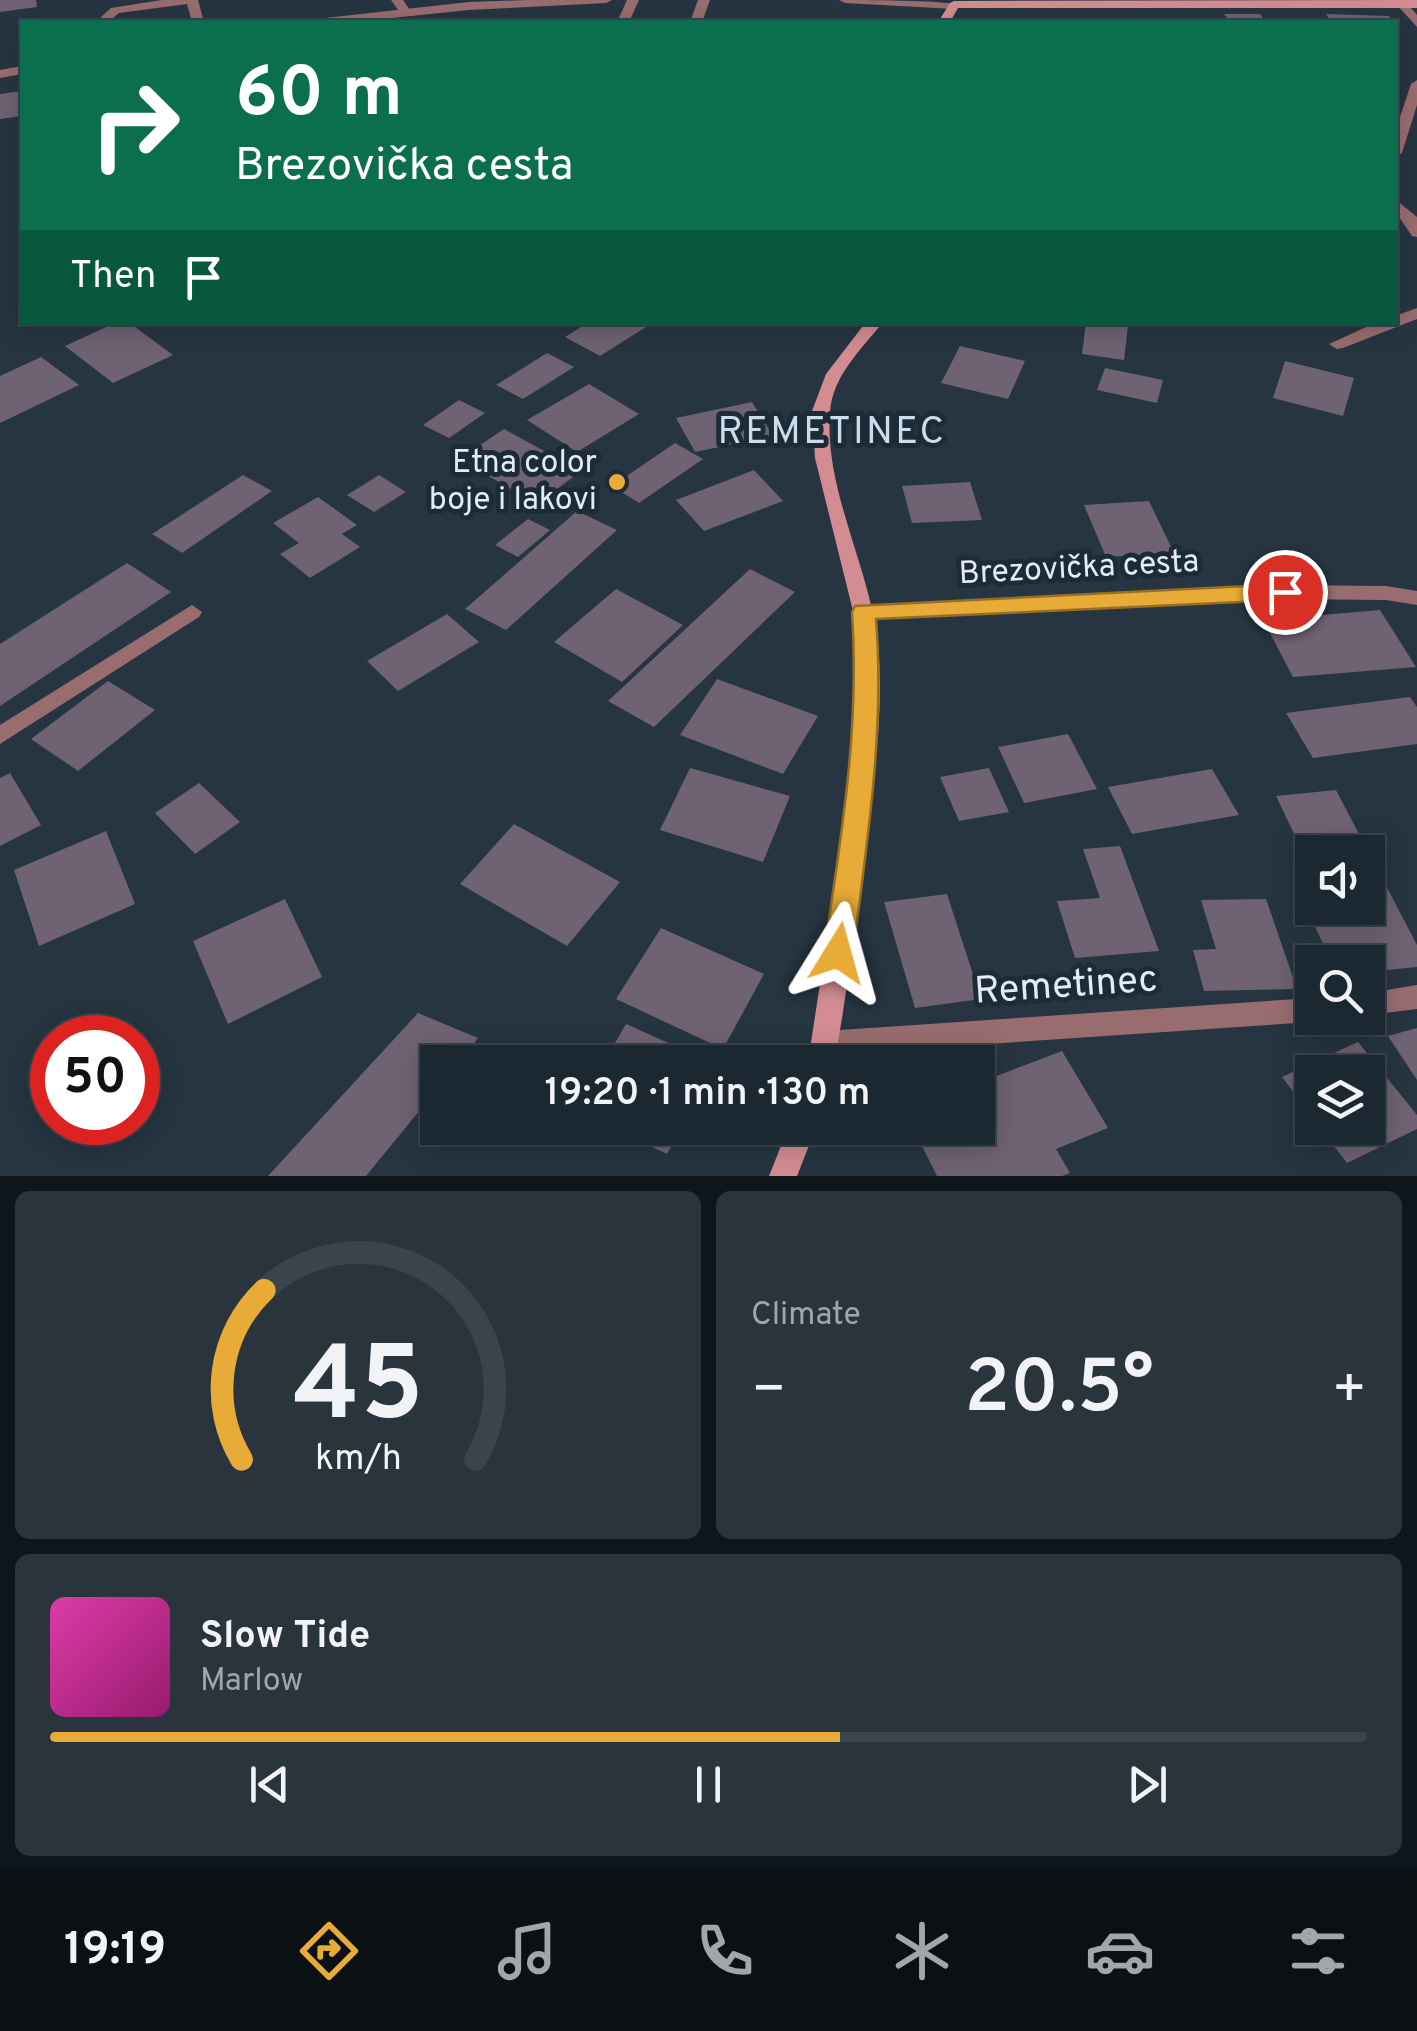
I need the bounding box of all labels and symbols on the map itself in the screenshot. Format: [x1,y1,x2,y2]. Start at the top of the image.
district label: REMETINEC [717,409,947,458]
place label: Etna color boje i lakovi [429,444,597,521]
marker: Etna color boje i lakovi [606,471,628,493]
street label: Brezovička cesta [958,543,1200,595]
pin [1243,550,1328,635]
position arrow [786,901,890,1005]
street label: Remetinec [973,956,1159,1018]
speed limit sign: 50 [30,1015,160,1145]

